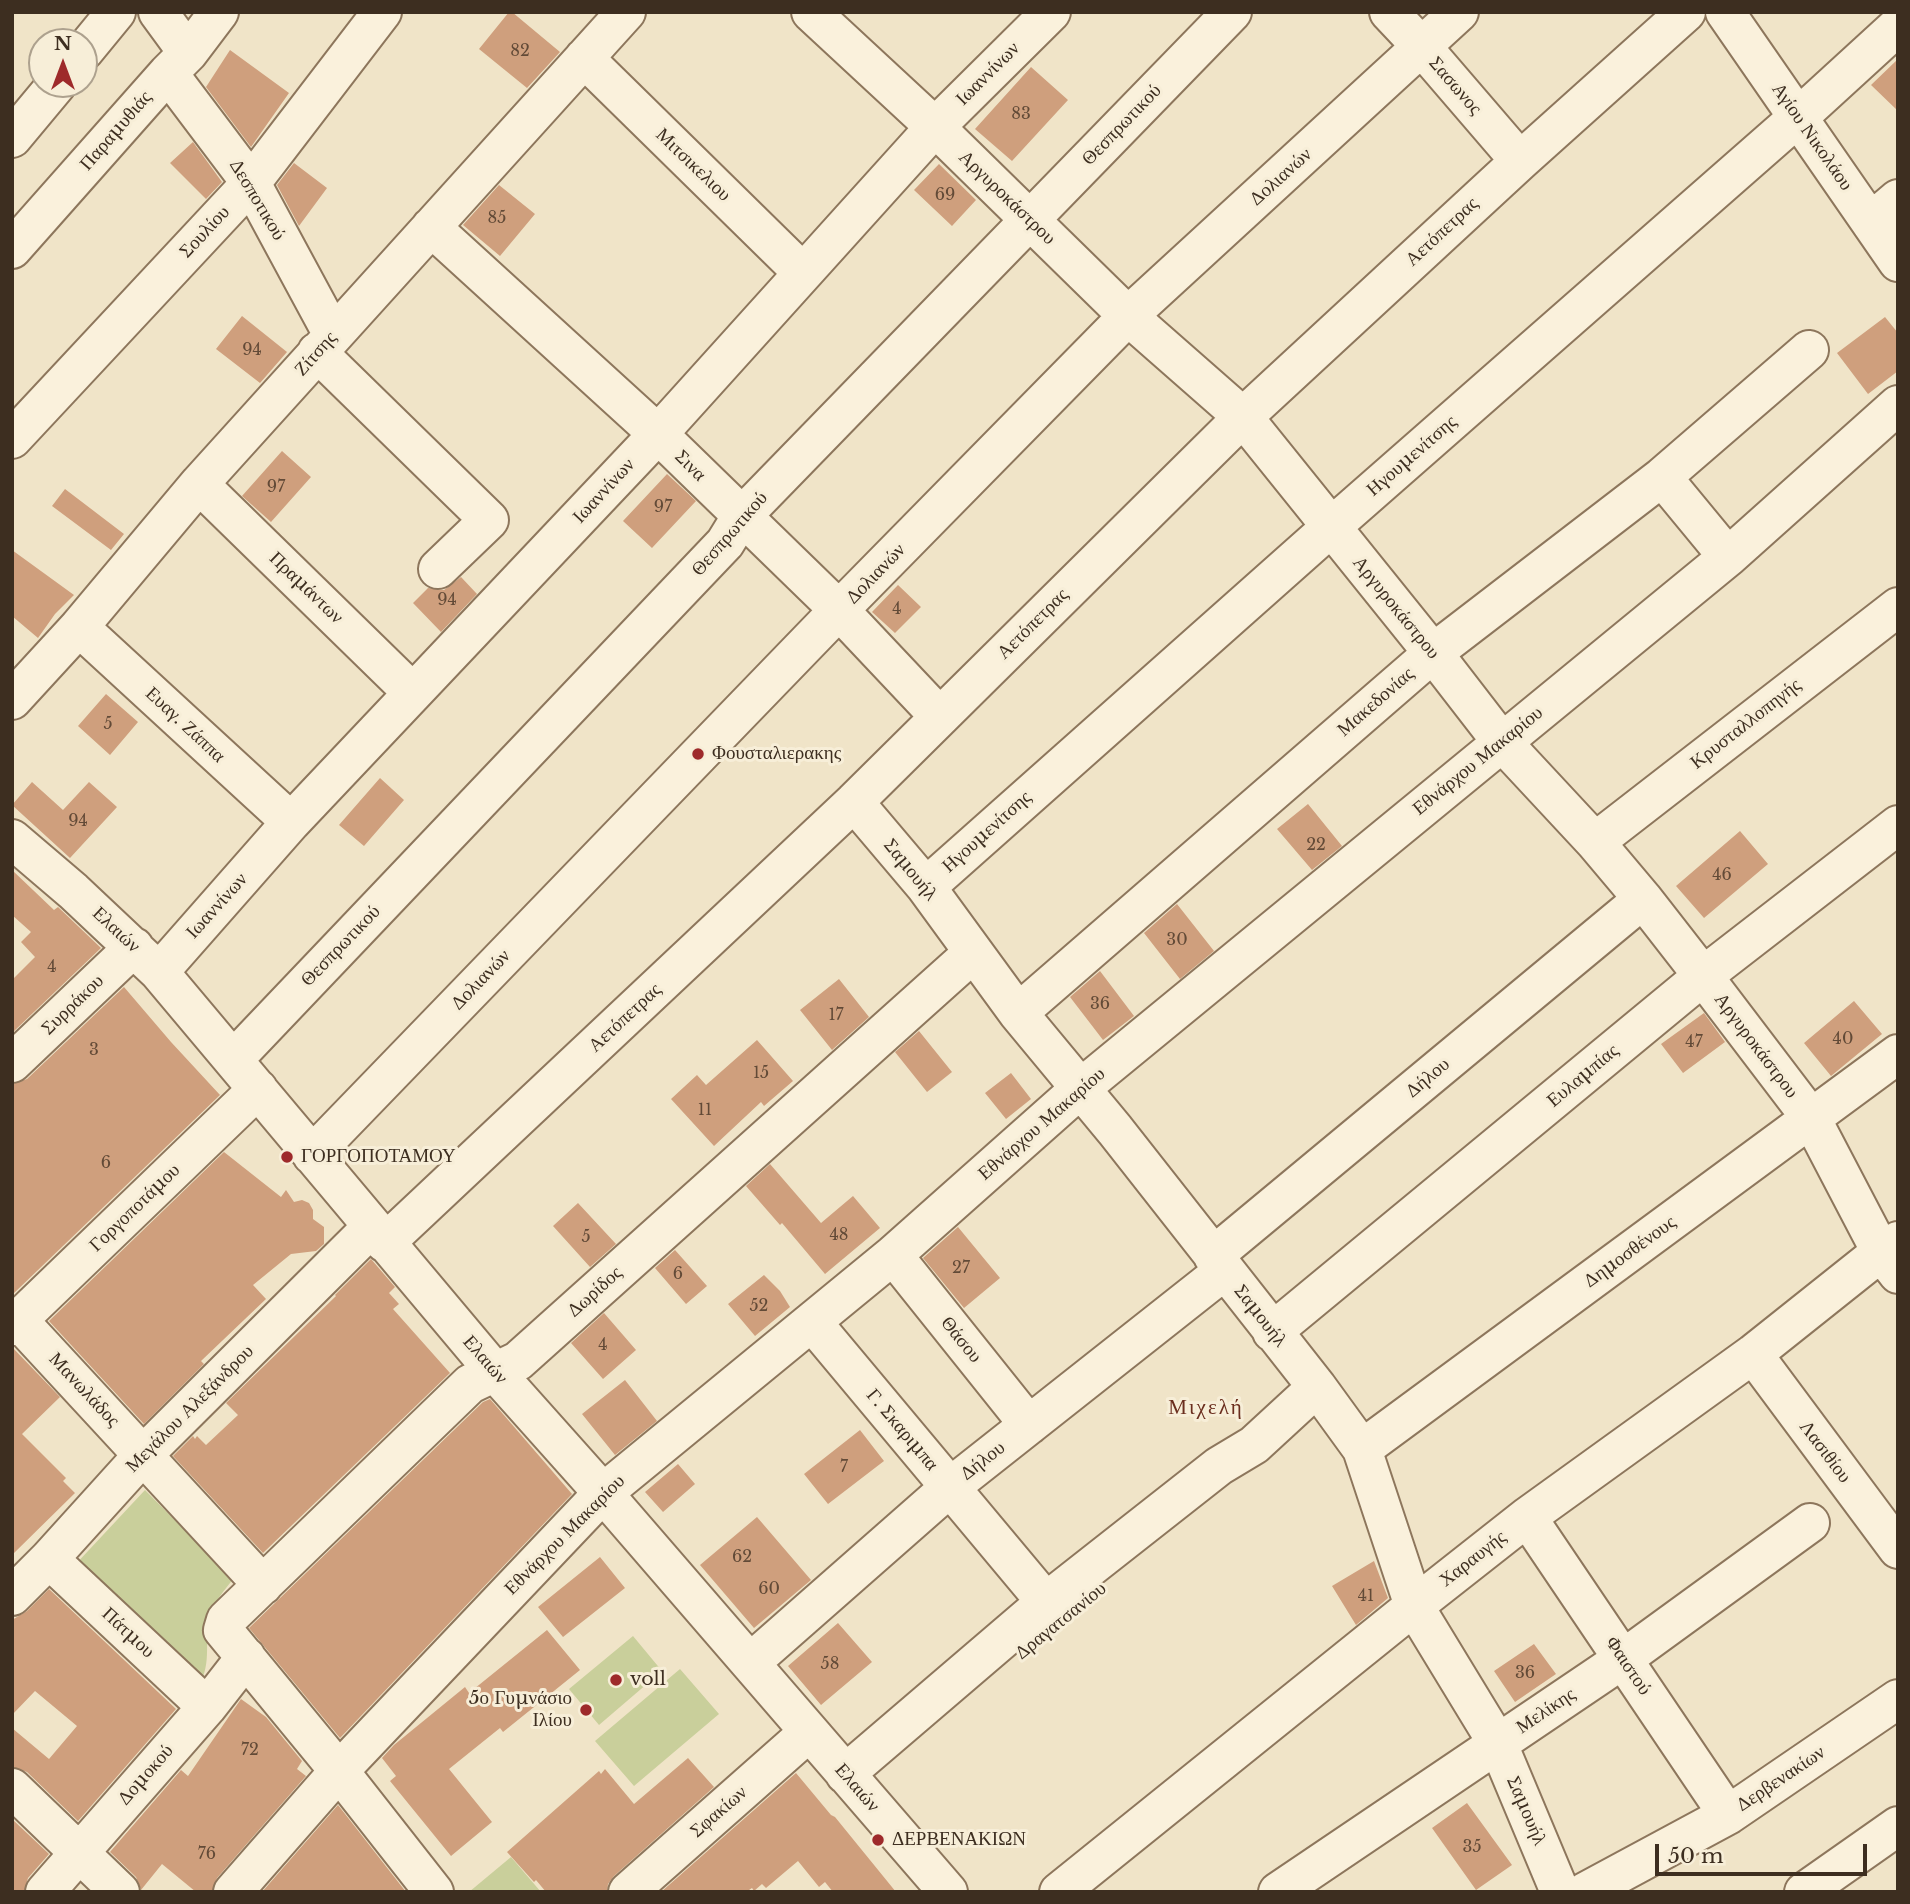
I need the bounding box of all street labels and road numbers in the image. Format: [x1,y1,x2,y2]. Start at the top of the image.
street label: Ιωαννίνων [951,37,1025,111]
street label: Σασωνος [1424,52,1486,120]
street label: Αγίου Νικολάου [1767,79,1857,195]
street label: Θεσπρωτικού [1078,80,1166,170]
street label: Παραμυθιάς [75,87,157,175]
street label: Μιτσικελιου [651,124,735,206]
street label: Δολιανών [1245,143,1317,211]
street label: Αργυροκάστρου [954,146,1060,250]
street label: Δεσποτικού [224,155,290,245]
street label: Αετόπετρας [1401,193,1483,271]
street label: Σουλίου [175,201,235,263]
street label: Ζίτσης [290,327,342,381]
street label: Ηγουμενίτσης [1362,411,1462,501]
street label: Σινα [670,446,710,486]
street label: Ιωαννίνων [568,454,640,528]
street label: Θεσπρωτικού [687,487,773,581]
street label: Δολιανών [842,539,910,609]
street label: Πραμάντων [264,547,348,629]
street label: Αργυροκάστρου [1348,552,1444,664]
street label: Αετόπετρας [993,584,1073,664]
street label: Μακεδονίας [1333,663,1419,741]
street label: Κρυσταλλοπηγής [1686,674,1806,774]
street label: Ευαγ. Ζάππα [140,682,230,768]
street label: Εθνάρχου Μακαρίου [1408,702,1548,820]
street label: Ηγουμενίτσης [938,786,1036,878]
street label: Σαμουήλ [878,835,942,905]
street label: Ιωαννίνων [182,868,252,944]
street label: Θεσπρωτικού [297,901,385,991]
street label: Ελαιών [87,902,145,958]
street label: Δολιανών [447,945,515,1015]
street label: Συρράκου [37,970,109,1040]
street label: Αετόπετρας [584,979,666,1057]
street label: Αργυροκάστρου [1709,989,1803,1103]
street label: Ευλαμπίας [1543,1040,1623,1112]
street label: Δήλου [1401,1053,1455,1103]
street label: Εθνάρχου Μακαρίου [974,1063,1110,1185]
street label: Γοργοποτάμου [85,1159,185,1257]
street label: Δημοσθένους [1580,1211,1680,1293]
street label: Δωρίδος [563,1262,627,1322]
street label: Σαμουήλ [1229,1280,1291,1352]
street label: Θάσου [936,1312,986,1368]
street label: Ελαιών [458,1331,512,1389]
street label: Μεγάλου Αλεξάνδρου [121,1340,259,1478]
street label: Μανωλάδος [44,1348,124,1432]
street label: Γ. Σκαριμπα [861,1384,943,1476]
street label: Λασιθίου [1794,1416,1856,1488]
street label: Δήλου [956,1437,1010,1485]
street label: Εθνάρχου Μακαρίου [500,1470,630,1600]
street label: Χαραυγής [1435,1526,1511,1592]
street label: Δραγατσανίου [1011,1577,1111,1665]
street label: Πάτμου [97,1603,159,1663]
street label: Φαιστού [1600,1632,1656,1700]
street label: Μελίκης [1512,1683,1580,1739]
street label: Δομοκού [113,1740,179,1810]
street label: Δερβενακίων [1732,1741,1830,1817]
street label: Ελαιών [830,1759,884,1817]
street label: Σαμουήλ [1501,1773,1551,1849]
street label: Σφακίων [686,1781,752,1843]

